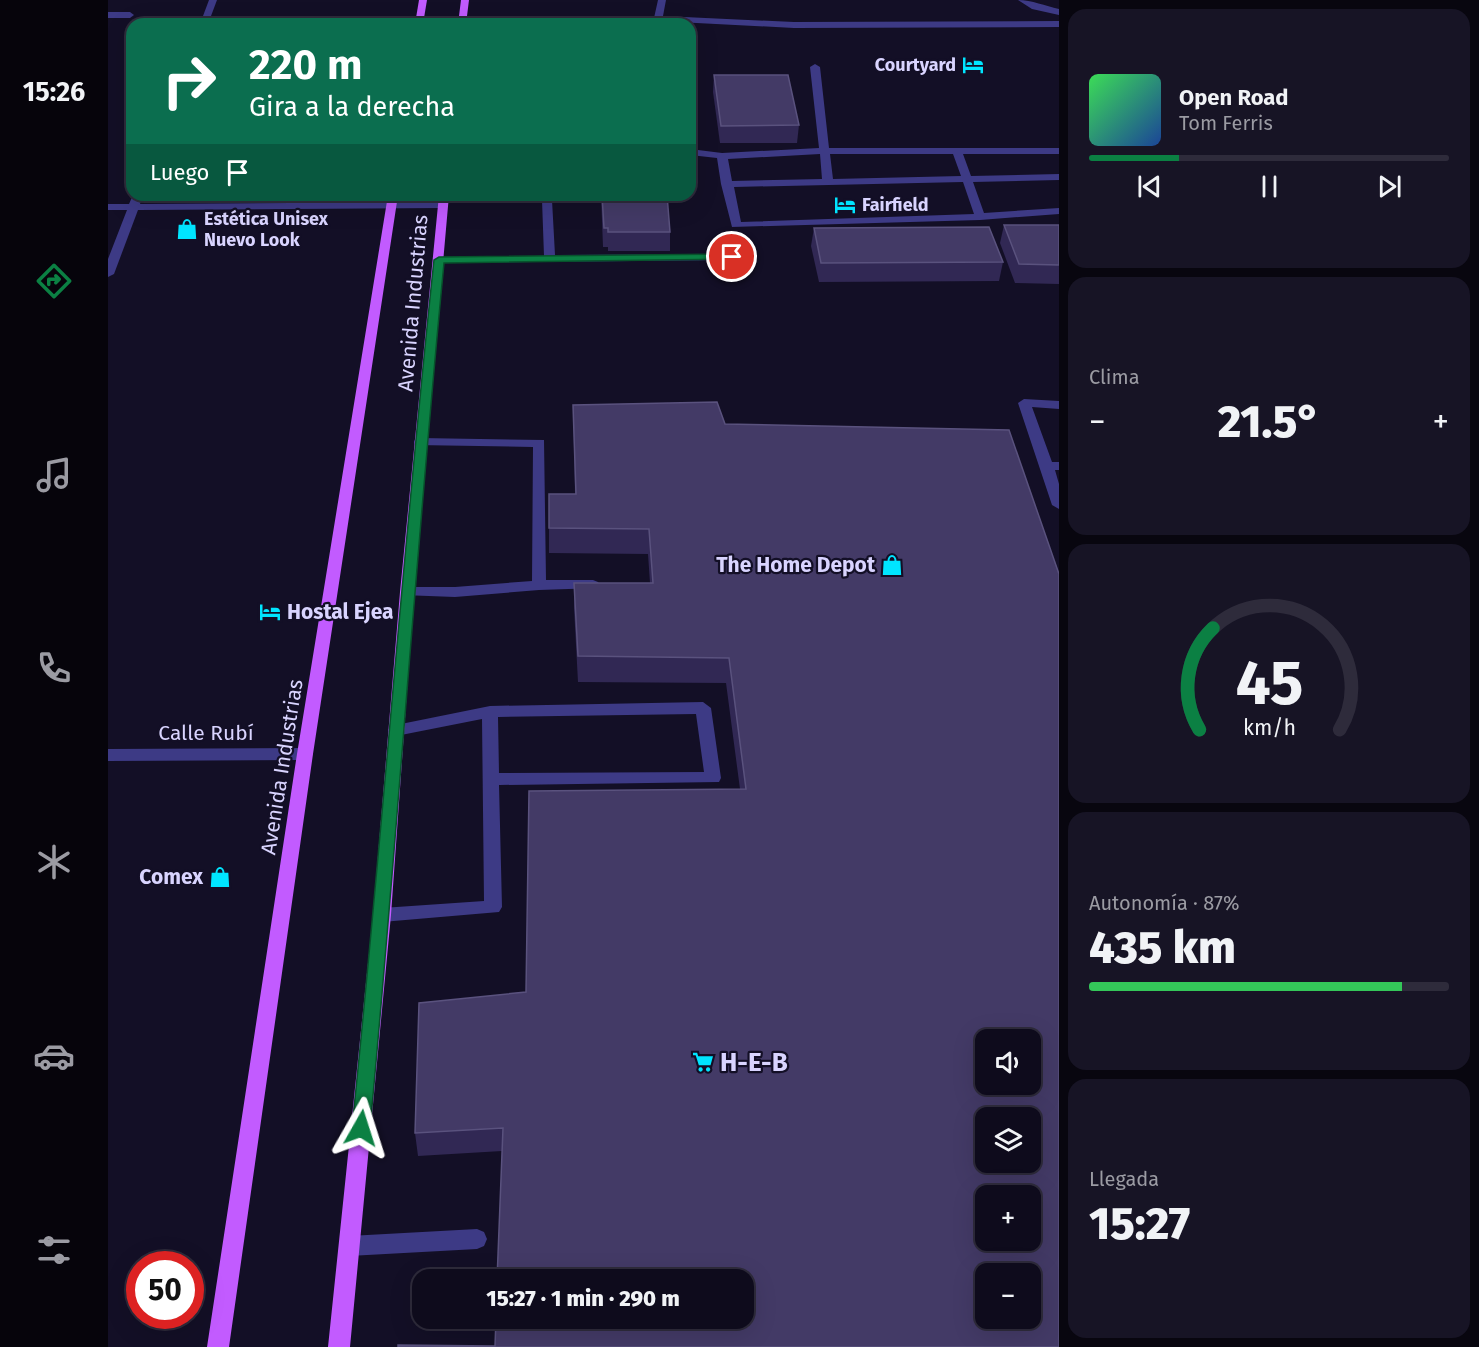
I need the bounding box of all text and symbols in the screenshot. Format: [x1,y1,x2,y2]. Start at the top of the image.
text: 220 m [249,40,362,90]
icon: right [150,42,228,120]
hotel icon: Courtyard [961,53,985,77]
place label: Courtyard [875,54,956,76]
text: 15:26 [23,76,85,108]
text: Open Road [1179,84,1289,111]
text: Gira a la derecha [249,91,455,123]
text: Tom Ferris [1179,111,1273,135]
icon: arrive [221,156,254,189]
text: Luego [150,159,209,186]
icon: previous [1133,170,1166,203]
icon: pause [1253,170,1286,203]
icon: next [1373,170,1406,203]
hotel icon: Fairfield [833,193,857,217]
place label: Fairfield [862,194,929,216]
place label: Estética Unisex Nuevo Look [204,208,329,251]
street label: Avenida Industrias [392,213,434,392]
shop icon: Estética Unisex Nuevo Look [175,217,199,241]
pin [706,231,757,282]
icon: arrive [715,240,748,273]
icon: directions [33,260,75,302]
text: Clima [1089,365,1140,389]
text: 21.5° [1218,395,1320,449]
text: − [1089,402,1106,442]
text: + [1433,402,1449,442]
icon: music [33,454,75,496]
place label: The Home Depot [716,552,876,578]
shop icon: The Home Depot [880,553,904,577]
place label: Hostal Ejea [287,599,394,625]
hotel icon: Hostal Ejea [258,600,282,624]
icon: phone [33,647,75,689]
text: 45 [1235,647,1303,722]
street label: Avenida Industrias [255,677,309,857]
text: km/h [1242,716,1296,742]
street label: Calle Rubí [158,720,254,746]
icon: climate [33,841,75,883]
place label: Comex [139,864,203,890]
shop icon: Comex [208,865,232,889]
text: Autonomía · 87% [1089,891,1239,915]
text: 435 km [1089,921,1236,975]
map controls [975,1029,1041,1329]
button: sound [975,1029,1041,1095]
icon: car [33,1035,75,1077]
place label: H-E-B [720,1047,788,1078]
supermarket icon: H-E-B [691,1050,715,1074]
position arrow [329,1096,393,1160]
button: layers [975,1107,1041,1173]
text: Llegada [1089,1167,1159,1191]
button: + [975,1185,1041,1251]
text: 15:27 [1089,1197,1190,1251]
icon: filters [33,1229,75,1271]
speed limit sign: 50 [126,1251,204,1329]
button: − [975,1263,1041,1329]
text: 15:27 · 1 min · 290 m [486,1285,680,1312]

